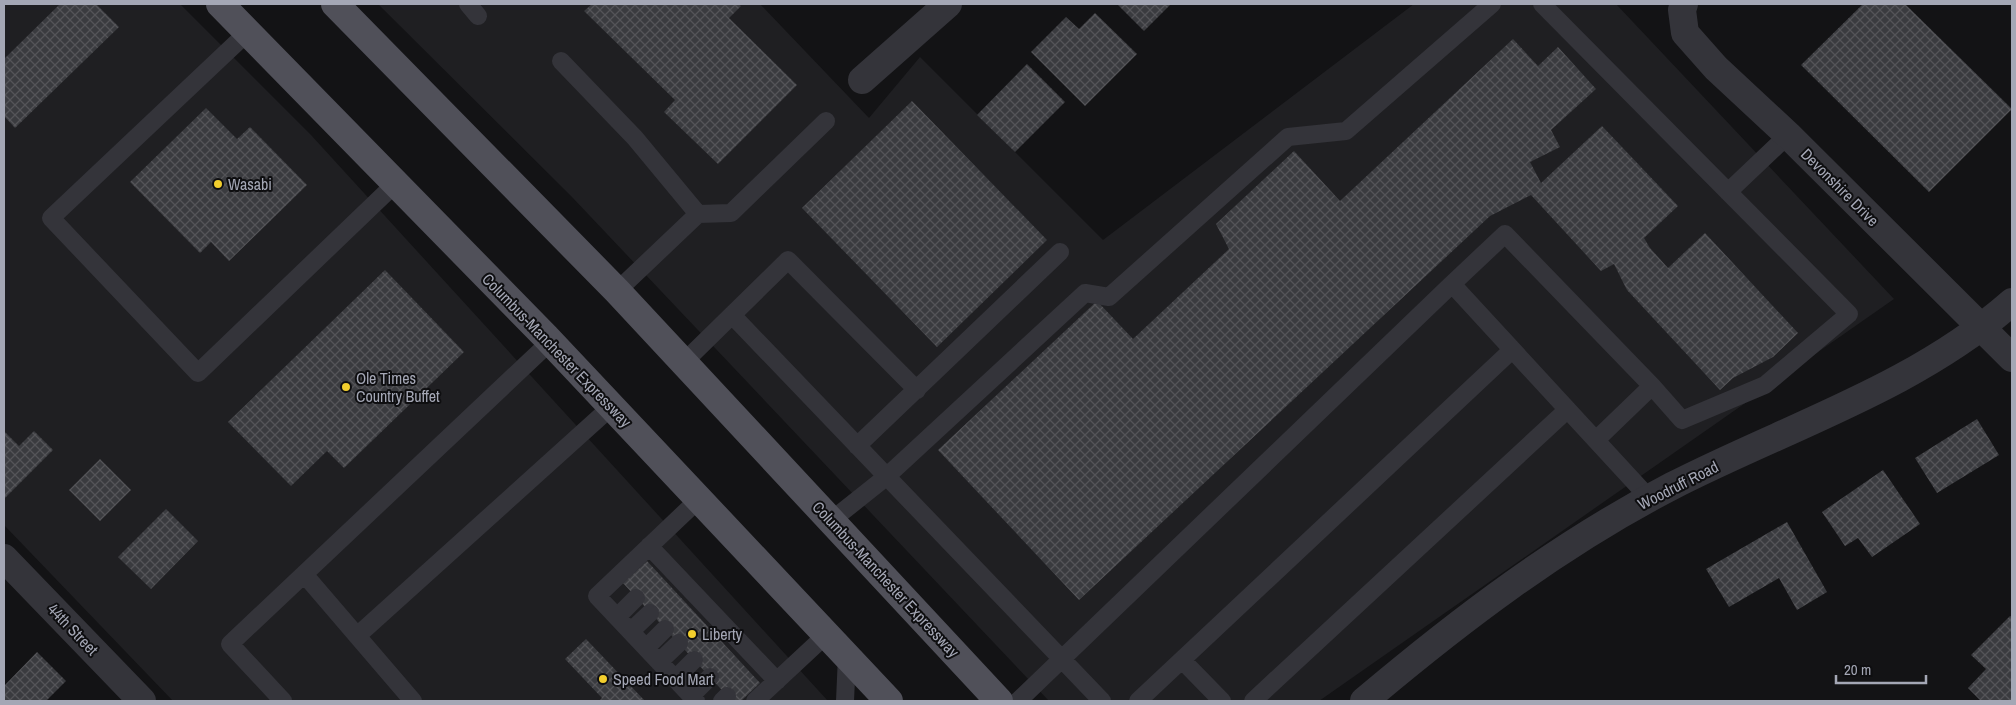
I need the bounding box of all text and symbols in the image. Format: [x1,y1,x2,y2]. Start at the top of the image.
street label: Devonshire Drive [1796,143,1884,231]
place label: Wasabi [228,173,272,195]
marker: Wasabi [212,178,224,190]
street label: Columbus-Manchester Expressway [477,268,637,432]
place label: Ole Times Country Buffet [356,367,440,407]
marker: Ole Times Country Buffet [340,381,352,393]
street label: Woodruff Road [1634,455,1722,515]
street label: Columbus-Manchester Expressway [808,496,965,662]
street label: 44th Street [43,598,103,660]
place label: Liberty [702,623,743,645]
marker: Liberty [686,628,698,640]
scale bar [1836,652,1926,684]
text: 20 m [1844,659,1871,680]
place label: Speed Food Mart [613,668,714,690]
marker: Speed Food Mart [597,673,609,685]

